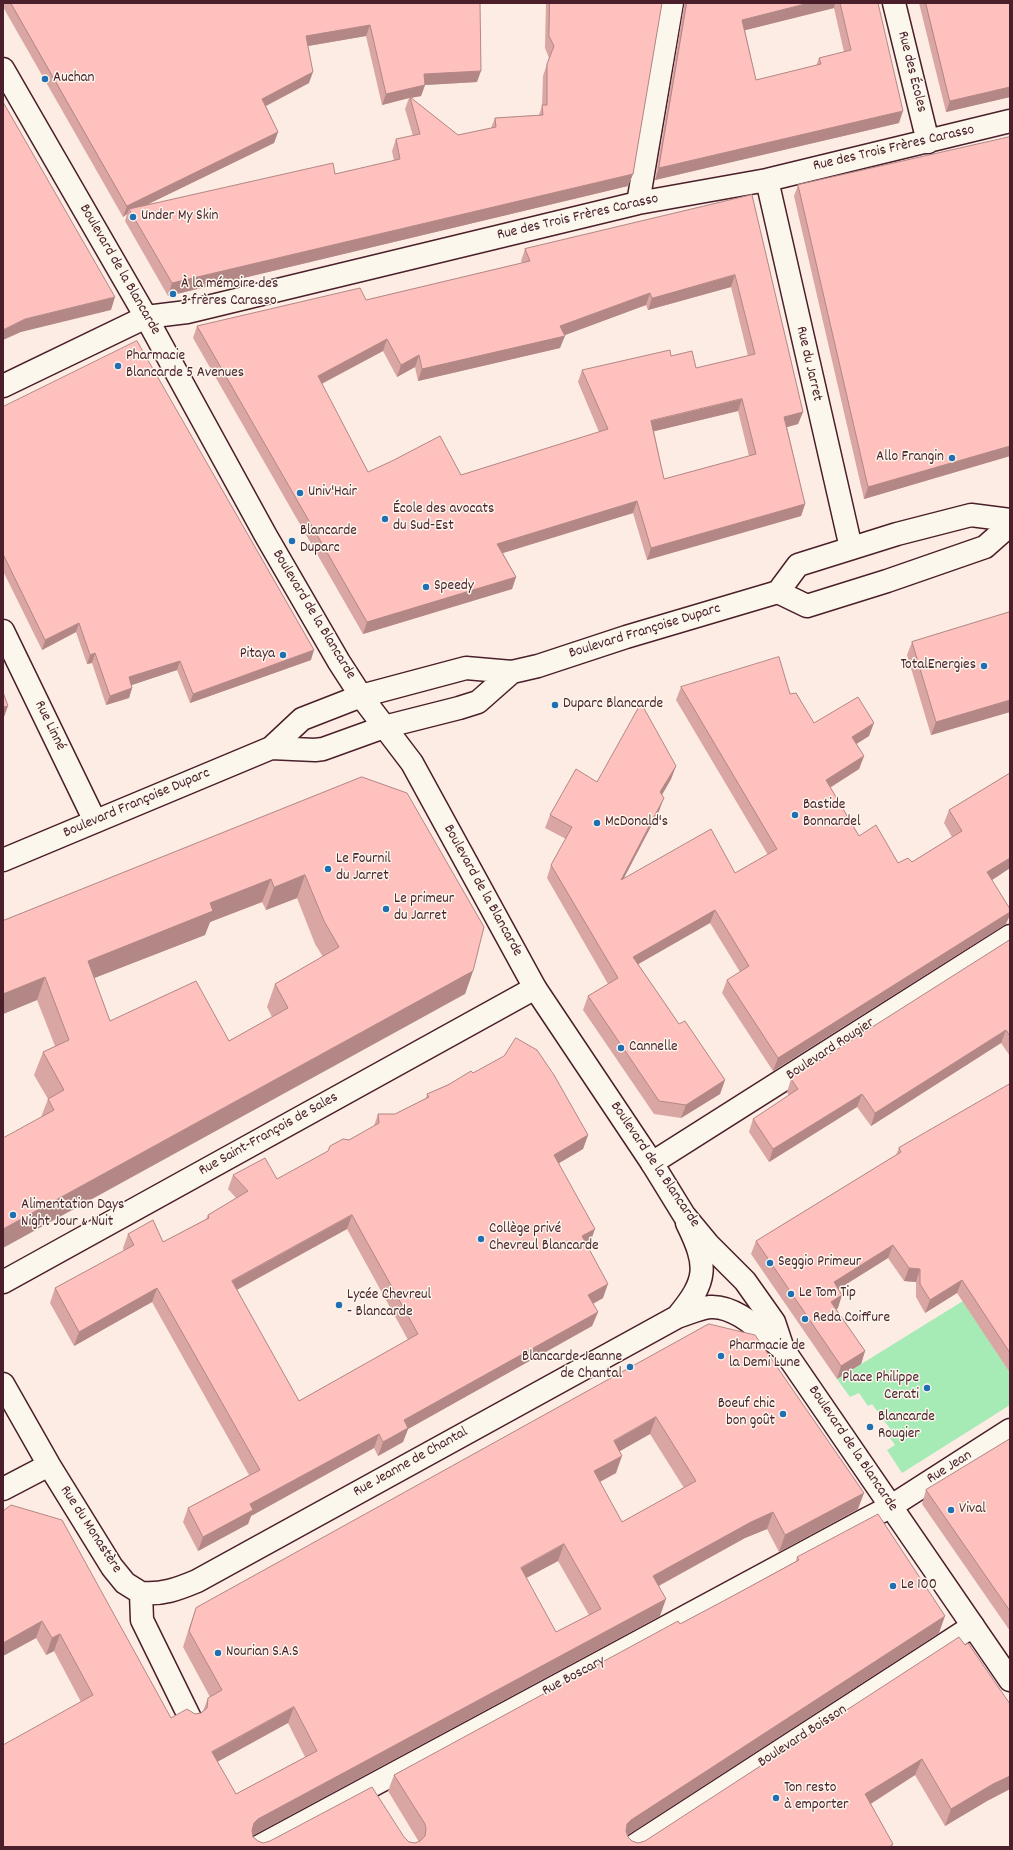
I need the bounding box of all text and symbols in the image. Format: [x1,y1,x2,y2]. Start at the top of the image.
street label: Rue des Écoles [892,29,930,115]
place label: Auchan [53,70,95,88]
marker: Auchan [40,74,50,84]
street label: Rue des Trois Frères Carasso [812,122,976,176]
street label: Rue des Trois Frères Carasso [496,191,660,245]
street label: Boulevard de la Blancarde [74,202,164,338]
place label: Under My Skin [141,208,219,226]
marker: Under My Skin [128,212,138,222]
place label: À la mémoire des 3 frères Carasso [181,276,278,311]
marker: À la mémoire des 3 frères Carasso [168,289,178,299]
street label: Rue du Jarret [791,325,825,403]
place label: Pharmacie Blancarde 5 Avenues [126,348,244,383]
marker: Pharmacie Blancarde 5 Avenues [113,361,123,371]
place label: Allo Frangin [876,449,944,467]
marker: Allo Frangin [947,453,957,463]
place label: Univ'Hair [308,484,357,502]
marker: Univ'Hair [295,488,305,498]
place label: École des avocats du Sud-Est [393,501,494,536]
marker: École des avocats du Sud-Est [380,514,390,524]
place label: Blancarde Duparc [300,523,357,558]
marker: Blancarde Duparc [287,536,297,546]
street label: Boulevard de la Blancarde [267,547,359,683]
place label: Speedy [434,578,474,596]
marker: Speedy [421,582,431,592]
street label: Boulevard Françoise Duparc [567,600,723,664]
place label: Pitaya [240,646,275,664]
marker: Pitaya [278,650,288,660]
place label: TotalEnergies [900,657,976,675]
marker: TotalEnergies [979,661,989,671]
place label: Duparc Blancarde [563,696,663,714]
street label: Rue Linné [29,698,69,754]
marker: Duparc Blancarde [550,700,560,710]
street label: Boulevard Françoise Duparc [61,765,213,843]
place label: Bastide Bonnardel [803,797,860,832]
marker: Bastide Bonnardel [790,810,800,820]
place label: McDonald's [605,814,668,832]
marker: McDonald's [592,818,602,828]
street label: Boulevard de la Blancarde [438,822,526,960]
place label: Le Fournil du Jarret [336,851,391,886]
marker: Le Fournil du Jarret [323,864,333,874]
place label: Le primeur du Jarret [394,891,454,926]
marker: Le primeur du Jarret [381,904,391,914]
street label: Boulevard Rougier [783,1015,879,1085]
place label: Cannelle [629,1039,678,1057]
marker: Cannelle [616,1043,626,1053]
street label: Rue Saint-François de Sales [196,1089,342,1181]
street label: Boulevard de la Blancarde [605,1099,703,1231]
place label: Alimentation Days Night Jour & Nuit [21,1197,124,1232]
marker: Alimentation Days Night Jour & Nuit [8,1210,18,1220]
place label: Collège privé Chevreul Blancarde [489,1221,599,1256]
marker: Collège privé Chevreul Blancarde [476,1234,486,1244]
place label: Seggio Primeur [778,1254,861,1272]
marker: Seggio Primeur [765,1258,775,1268]
place label: Le Tom Tip [799,1285,856,1303]
place label: Lycée Chevreul - Blancarde [347,1287,431,1322]
marker: Le Tom Tip [786,1289,796,1299]
marker: Lycée Chevreul - Blancarde [334,1300,344,1310]
place label: Reda Coiffure [813,1310,890,1328]
marker: Reda Coiffure [800,1314,810,1324]
place label: Pharmacie de la Demi Lune [729,1338,805,1373]
place label: Blancarde Jeanne de Chantal [522,1349,622,1384]
marker: Pharmacie de la Demi Lune [716,1351,726,1361]
marker: Blancarde Jeanne de Chantal [625,1362,635,1372]
place label: Place Philippe Cerati [842,1370,919,1405]
street label: Boulevard de la Blancarde [803,1383,901,1515]
marker: Place Philippe Cerati [922,1383,932,1393]
place label: Boeuf chic bon goût [718,1396,775,1431]
marker: Boeuf chic bon goût [778,1409,788,1419]
place label: Blancarde Rougier [878,1409,935,1444]
marker: Blancarde Rougier [865,1422,875,1432]
street label: Rue Jeanne de Chantal [351,1424,471,1502]
street label: Rue Jean [924,1447,976,1489]
street label: Rue du Monastère [55,1483,125,1577]
place label: Vival [959,1501,986,1519]
marker: Vival [946,1505,956,1515]
place label: Le 100 [901,1577,937,1595]
marker: Le 100 [888,1581,898,1591]
place label: Nourian S.A.S [226,1644,299,1662]
marker: Nourian S.A.S [213,1648,223,1658]
street label: Rue Boscary [539,1653,609,1701]
street label: Boulevard Boisson [755,1702,851,1772]
place label: Ton resto à emporter [784,1780,849,1815]
marker: Ton resto à emporter [771,1793,781,1803]

